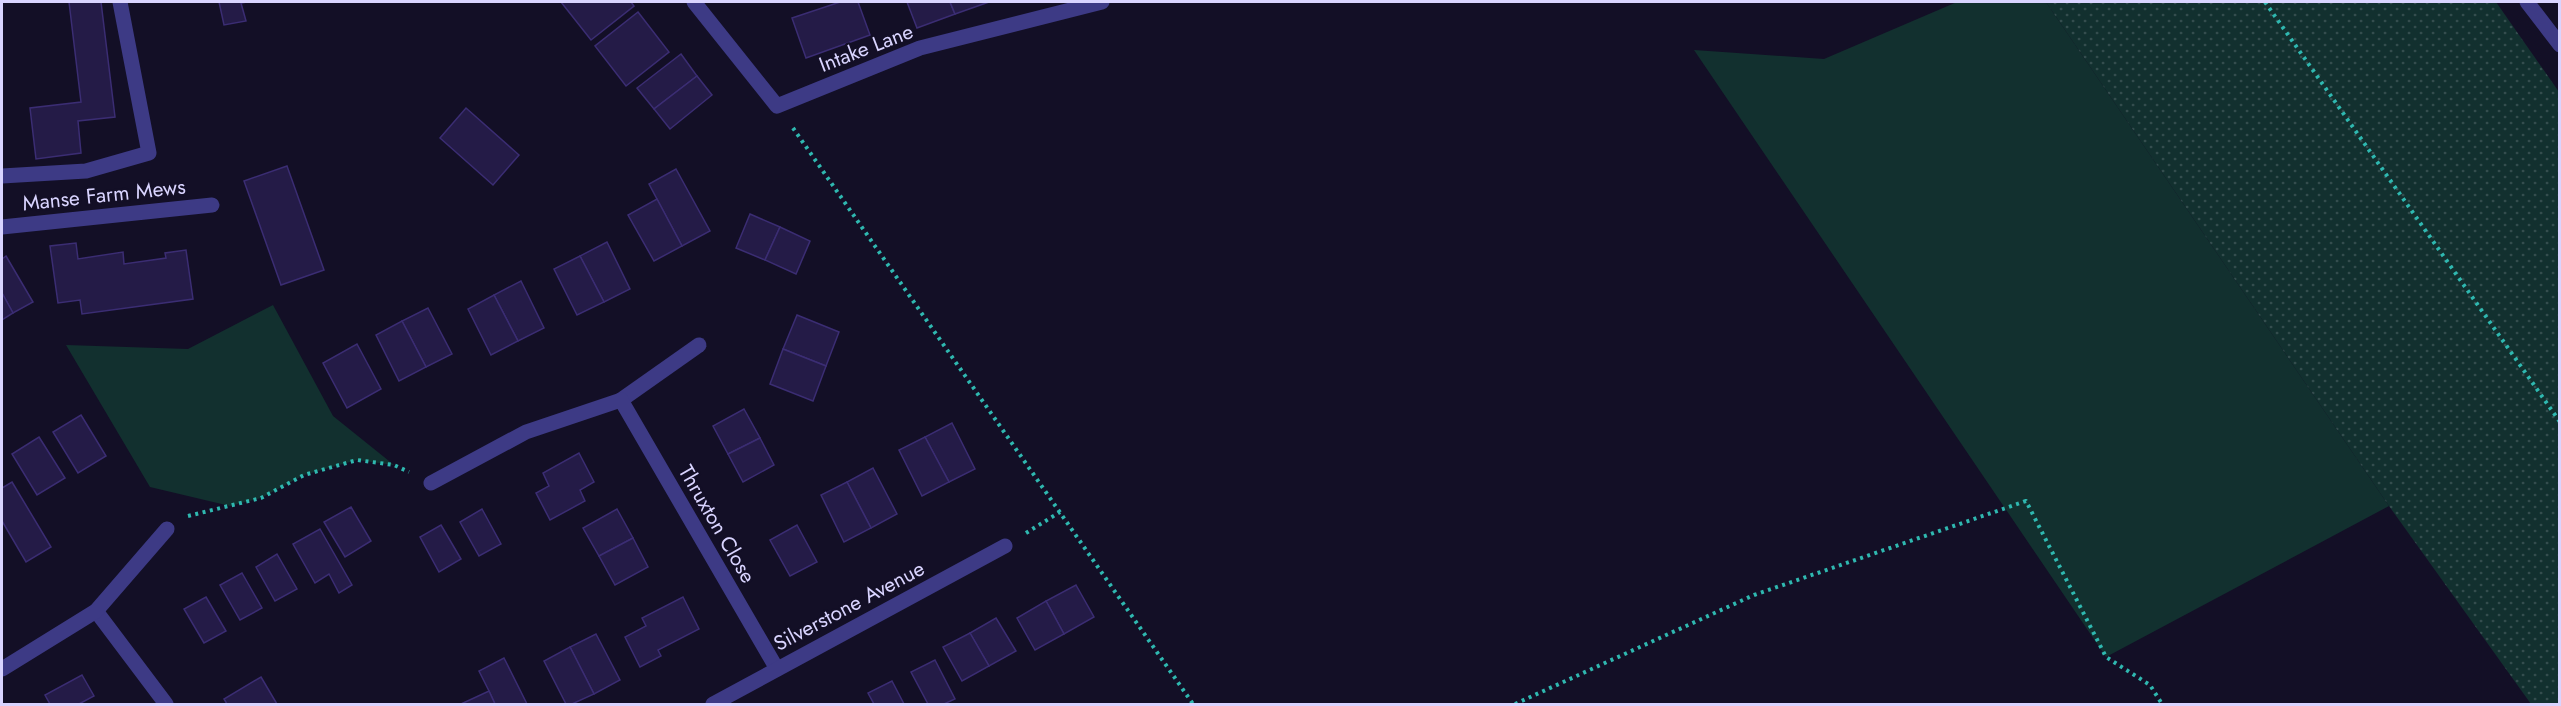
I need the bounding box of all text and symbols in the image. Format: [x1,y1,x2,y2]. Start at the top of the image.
street label: Intake Lane [815,16,918,80]
street label: Manse Farm Mews [21,172,187,218]
street label: Thruxton Close [671,459,763,589]
street label: Silverstone Avenue [768,553,930,659]

